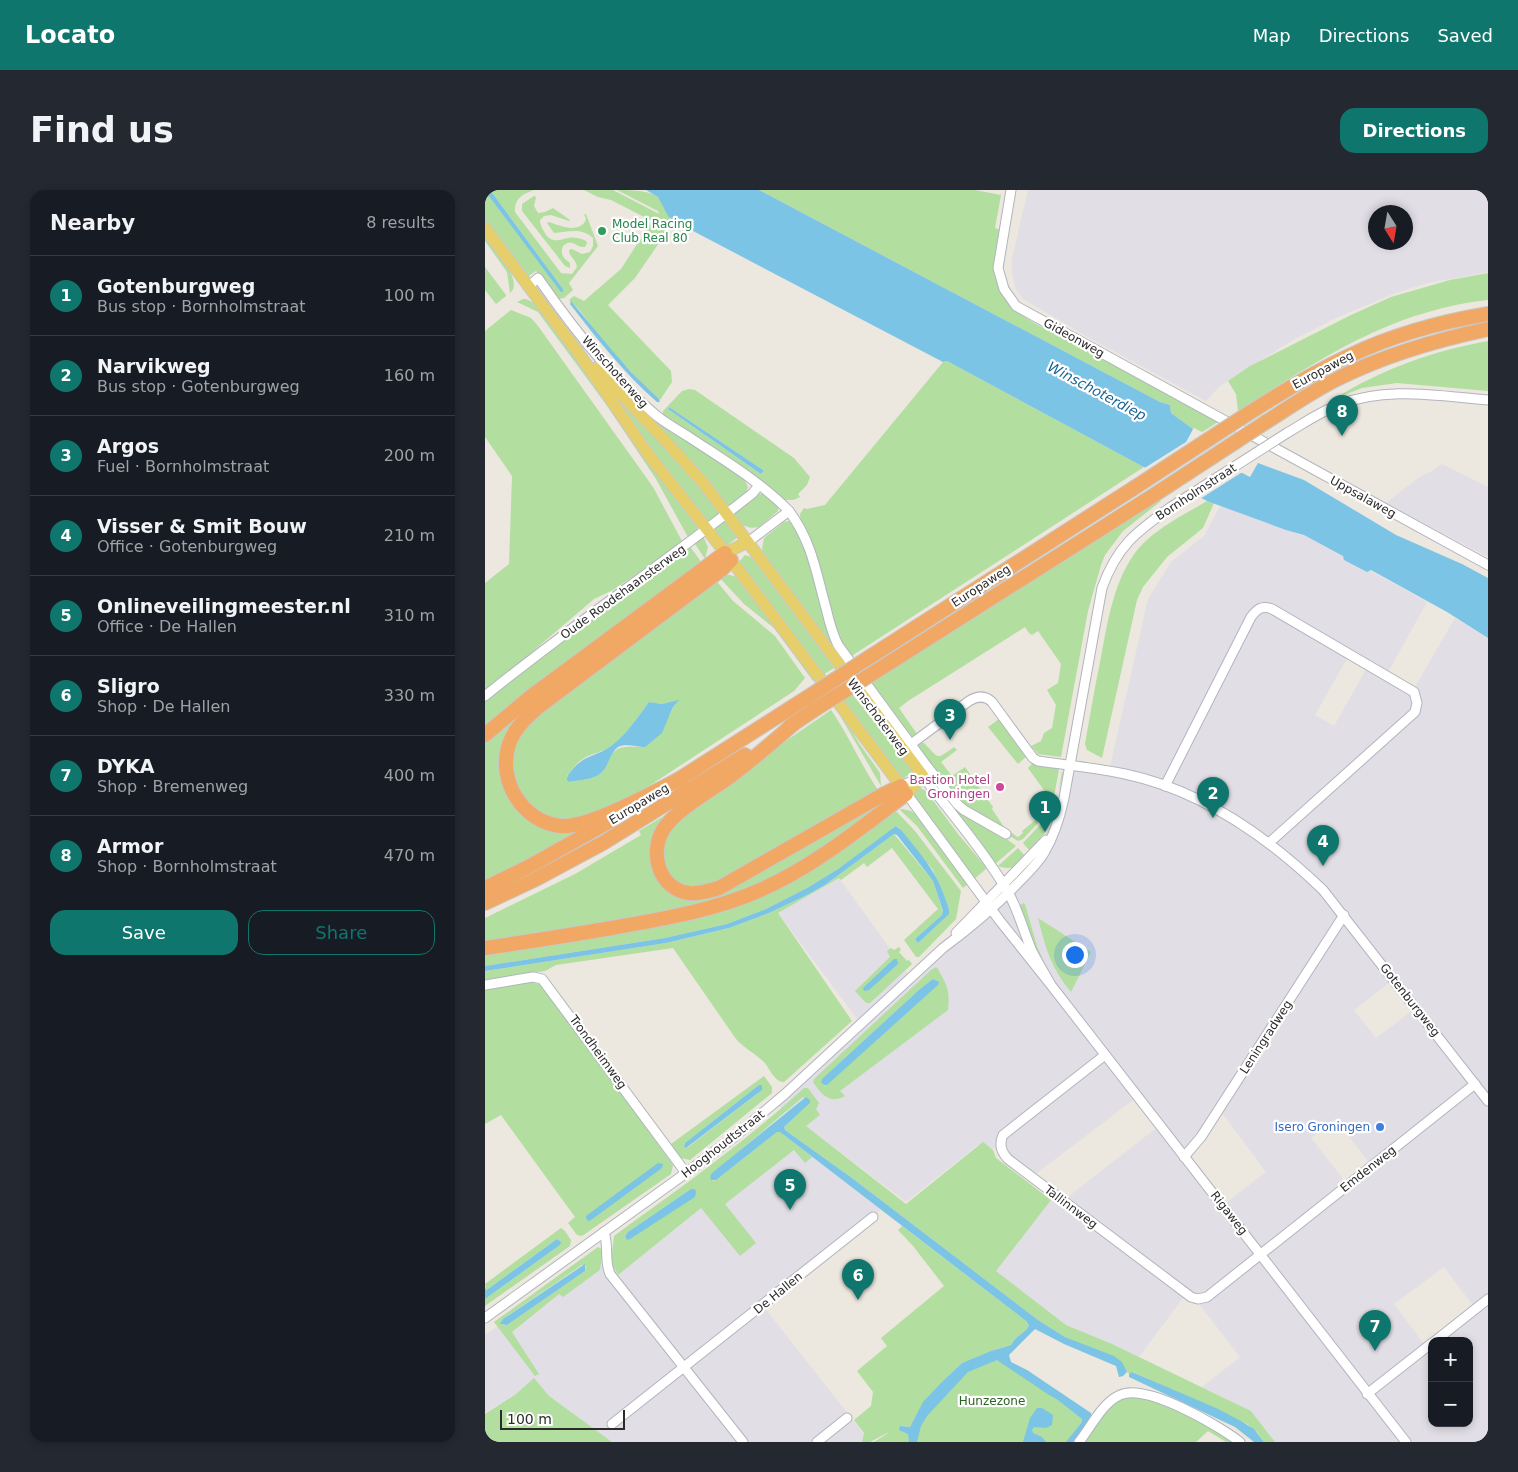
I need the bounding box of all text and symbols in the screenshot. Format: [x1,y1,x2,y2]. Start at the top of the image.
text: Locato [25,21,115,49]
text: Map [1253,25,1291,46]
text: Directions [1319,25,1409,46]
text: Saved [1437,25,1493,46]
button: Directions [1340,108,1488,153]
text: Find us [30,110,174,150]
north arrow [1368,205,1413,250]
text: Nearby [50,211,135,235]
text: 8 results [366,213,435,232]
place label: Model Racing Club Real 80 [612,217,692,245]
marker: Model Racing Club Real 80 [596,225,608,237]
text: Gotenburgweg [97,275,255,297]
text: 1 [60,286,72,305]
text: 100 m [384,286,435,305]
text: Bus stop · Bornholmstraat [97,297,306,316]
street label: Gideonweg [1041,316,1107,360]
street label: Winschoterweg [579,333,651,411]
street label: Europaweg [1290,348,1356,392]
text: Narvikweg [97,355,211,377]
water label: Winschoterdiep [1045,358,1149,424]
text: 2 [60,366,72,385]
text: 160 m [384,366,435,385]
text: Bus stop · Gotenburgweg [97,377,300,396]
pin: 8 [1326,395,1358,436]
text: Argos [97,435,159,457]
text: 3 [60,446,72,465]
text: 200 m [384,446,435,465]
text: Fuel · Bornholmstraat [97,457,269,476]
street label: Bornholmstraat [1153,461,1239,523]
street label: Uppsalaweg [1328,473,1398,521]
text: Visser & Smit Bouw [97,515,307,537]
text: 4 [60,526,72,545]
text: 210 m [384,526,435,545]
text: Office · Gotenburgweg [97,537,277,556]
street label: Oude Roodehaansterweg [558,542,688,642]
street label: Europaweg [949,562,1013,610]
text: Onlineveilingmeester.nl [97,595,351,617]
text: 5 [60,606,72,625]
text: 310 m [384,606,435,625]
text: Office · De Hallen [97,617,237,636]
text: Sligro [97,675,160,697]
street label: Winschoterweg [845,676,911,758]
text: 6 [60,686,72,705]
text: 330 m [384,686,435,705]
text: Shop · De Hallen [97,697,230,716]
pin: 3 [934,699,966,740]
text: DYKA [97,755,155,777]
text: 7 [60,766,72,785]
text: 400 m [384,766,435,785]
place label: Bastion Hotel Groningen [910,773,990,801]
text: Shop · Bremenweg [97,777,248,796]
pin: 2 [1197,777,1229,818]
street label: Europaweg [607,781,671,827]
marker: Bastion Hotel Groningen [994,781,1006,793]
pin: 1 [1029,791,1061,832]
pin: 4 [1307,825,1339,866]
text: Armor [97,835,163,857]
text: 8 [60,846,72,865]
text: 470 m [384,846,435,865]
text: Shop · Bornholmstraat [97,857,277,876]
button: Save [50,910,238,955]
button: Share [248,910,435,955]
your location [1062,942,1088,968]
street label: Gotenburgweg [1377,961,1443,1039]
street label: Leningradweg [1237,998,1295,1076]
street label: Trondheimweg [566,1012,629,1092]
street label: Hooghoudtstraat [679,1107,768,1181]
place label: Isero Groningen [1275,1120,1370,1134]
marker: Isero Groningen [1374,1121,1386,1133]
street label: Emdenweg [1337,1143,1399,1195]
pin: 5 [774,1169,806,1210]
street label: Tallinnweg [1041,1182,1100,1231]
street label: Rigaweg [1208,1188,1250,1238]
pin: 6 [842,1259,874,1300]
street label: De Hallen [751,1269,805,1317]
pin: 7 [1359,1310,1391,1351]
map controls [1428,1337,1473,1427]
button: + [1428,1337,1473,1382]
button: − [1428,1382,1473,1427]
park label: Hunzezone [959,1394,1025,1408]
scale bar [500,1407,625,1430]
text: 100 m [507,1411,552,1427]

